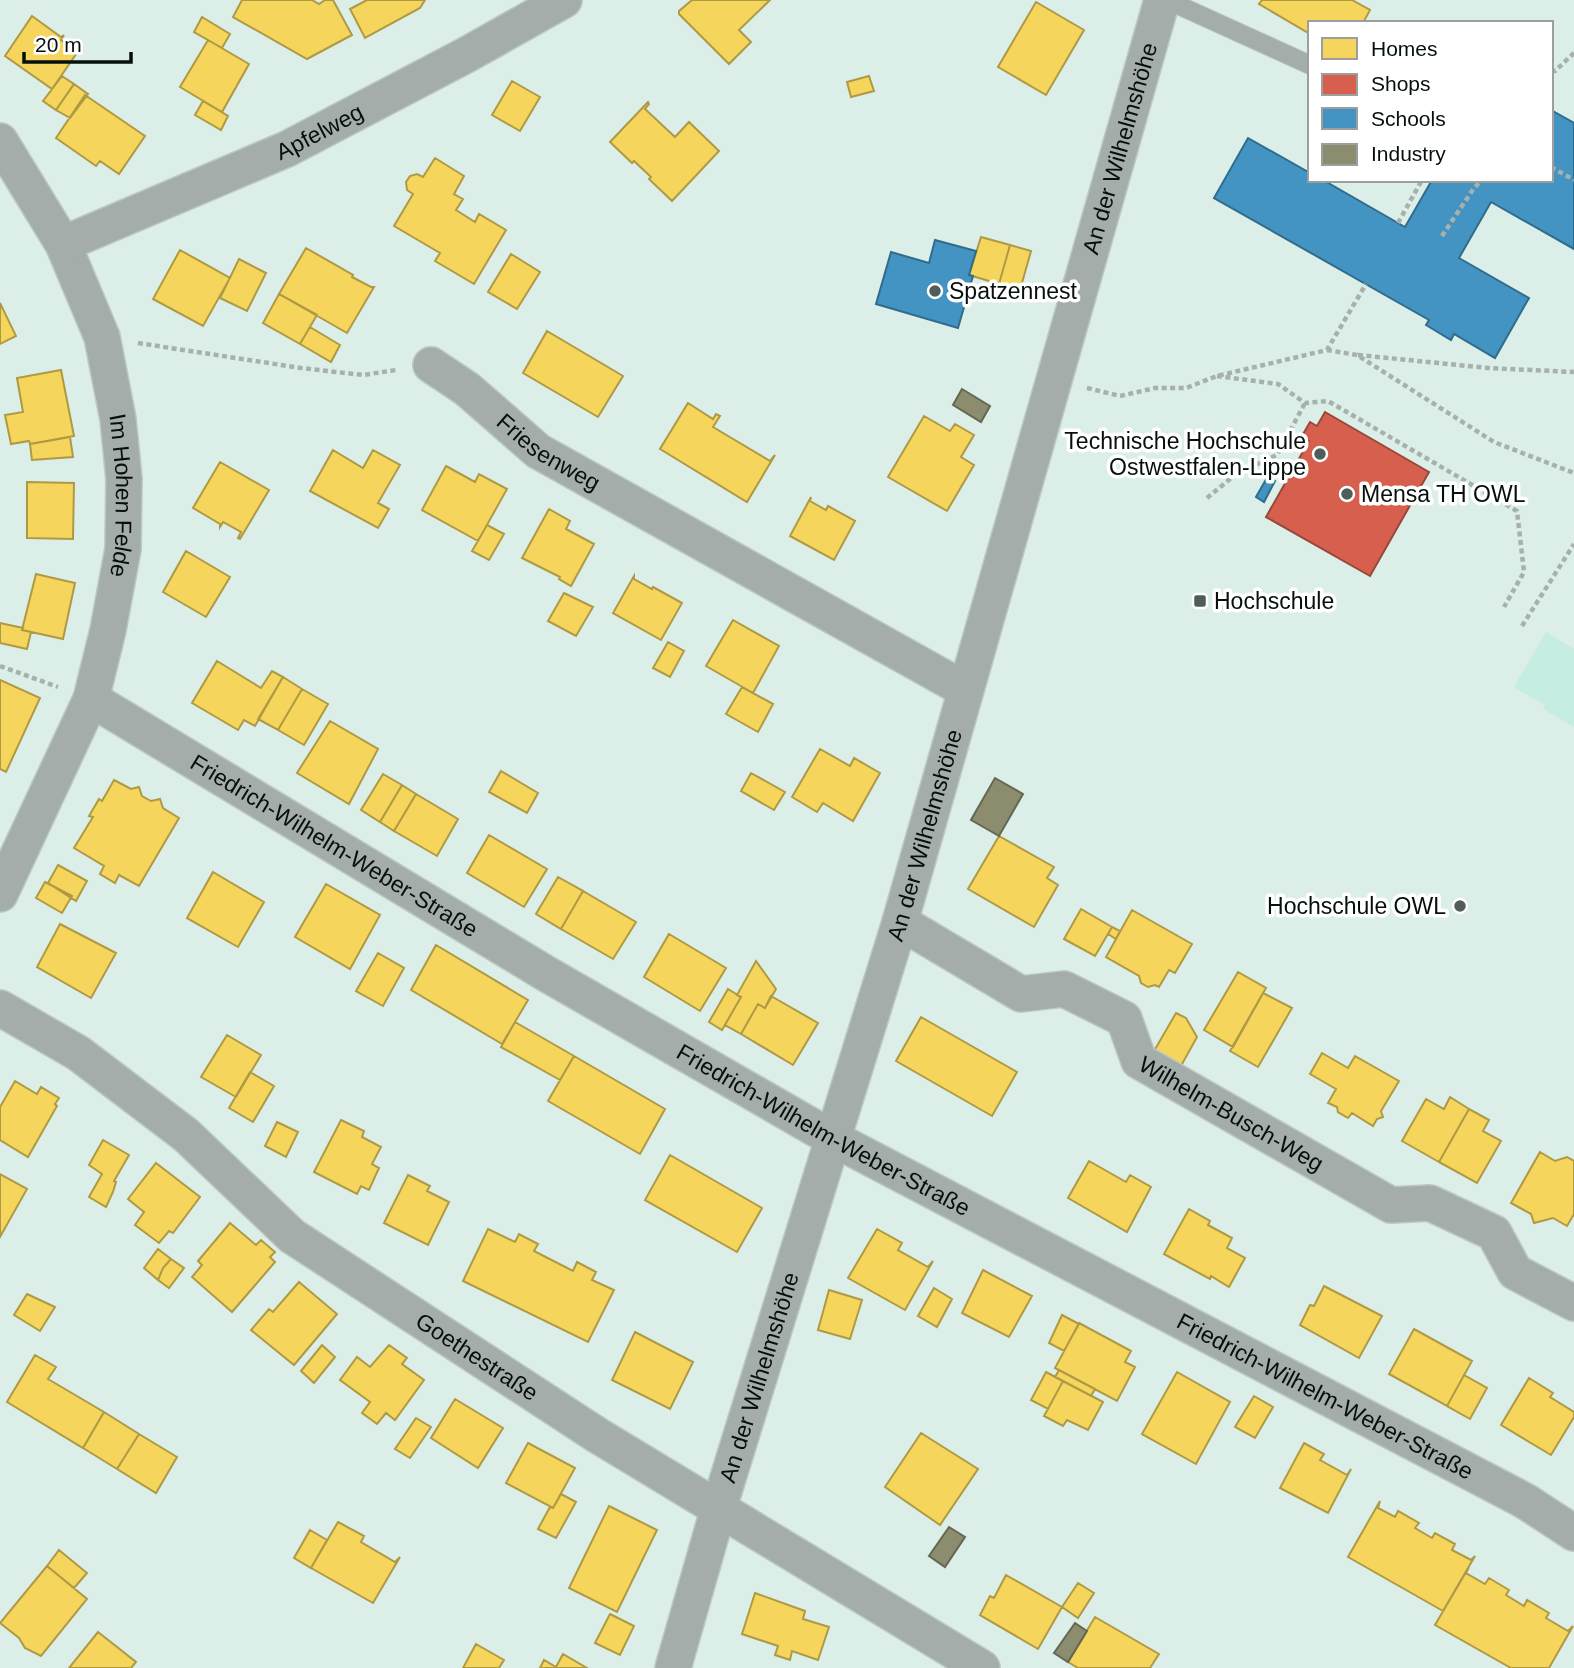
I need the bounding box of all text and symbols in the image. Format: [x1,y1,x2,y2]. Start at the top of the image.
scale bar [24,21,131,65]
legend [1308,21,1553,182]
text: 20 m [35,33,82,56]
text: Homes [1371,37,1438,60]
street label: An der Wilhelmshöhe [1077,40,1162,257]
text: Shops [1371,72,1431,95]
street label: Apfelweg [272,98,367,165]
text: Schools [1371,107,1446,130]
text: Industry [1371,142,1446,165]
place label: Spatzennest [949,278,1077,304]
marker: Spatzennest [927,283,943,299]
street label: Friesenweg [492,408,605,496]
street label: Im Hohen Felde [104,412,137,579]
place label: Technische Hochschule Ostwestfalen-Lippe [1064,428,1306,480]
marker: Technische Hochschule Ostwestfalen-Lippe [1312,446,1328,462]
place label: Mensa TH OWL [1361,481,1526,507]
marker: Mensa TH OWL [1339,486,1355,502]
place label: Hochschule [1214,588,1334,614]
marker: Hochschule [1192,593,1208,609]
street label: An der Wilhelmshöhe [882,726,967,944]
street label: Friedrich-Wilhelm-Weber-Straße [186,749,482,942]
place label: Hochschule OWL [1267,893,1446,919]
marker: Hochschule OWL [1452,898,1468,914]
street label: Friedrich-Wilhelm-Weber-Straße [672,1039,975,1221]
street label: Wilhelm-Busch-Weg [1134,1051,1328,1177]
street label: An der Wilhelmshöhe [714,1269,804,1486]
street label: Goethestraße [411,1307,543,1406]
street label: Friedrich-Wilhelm-Weber-Straße [1173,1308,1478,1485]

